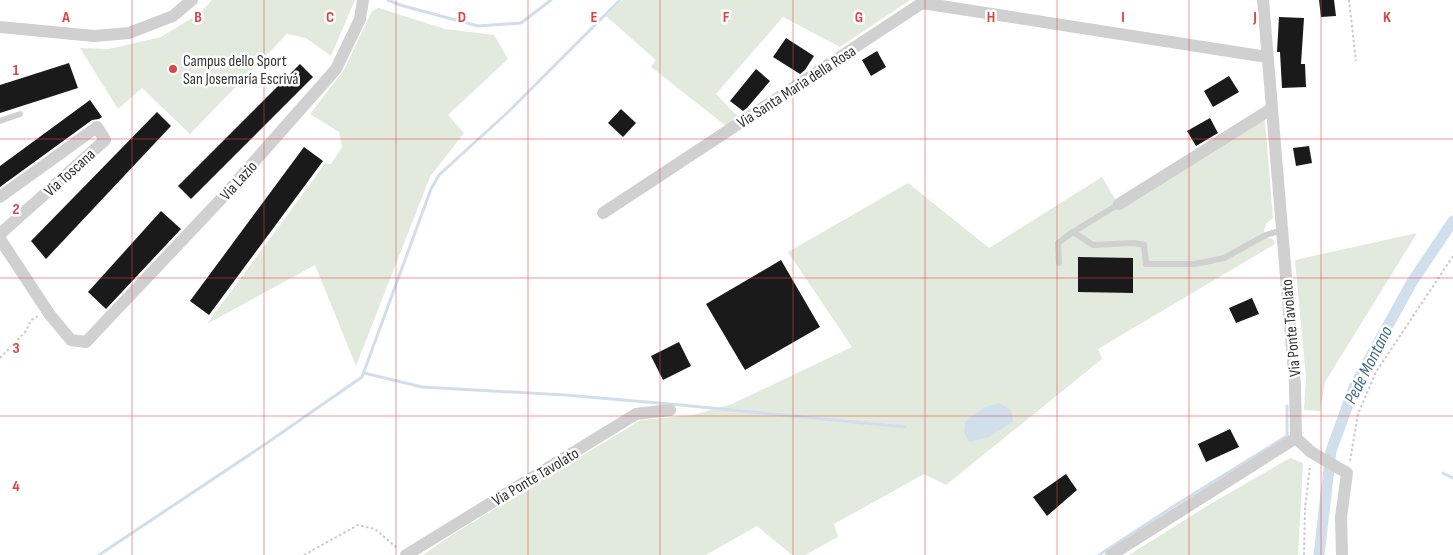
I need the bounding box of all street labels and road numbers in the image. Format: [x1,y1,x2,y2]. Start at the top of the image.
street label: Via Santa Maria della Rosa [734,42,860,133]
street label: Via Toscana [41,145,99,201]
street label: Via Lazio [217,157,262,205]
street label: Via Ponte Tavolato [1278,278,1305,377]
street label: Via Ponte Tavolato [489,444,583,511]

